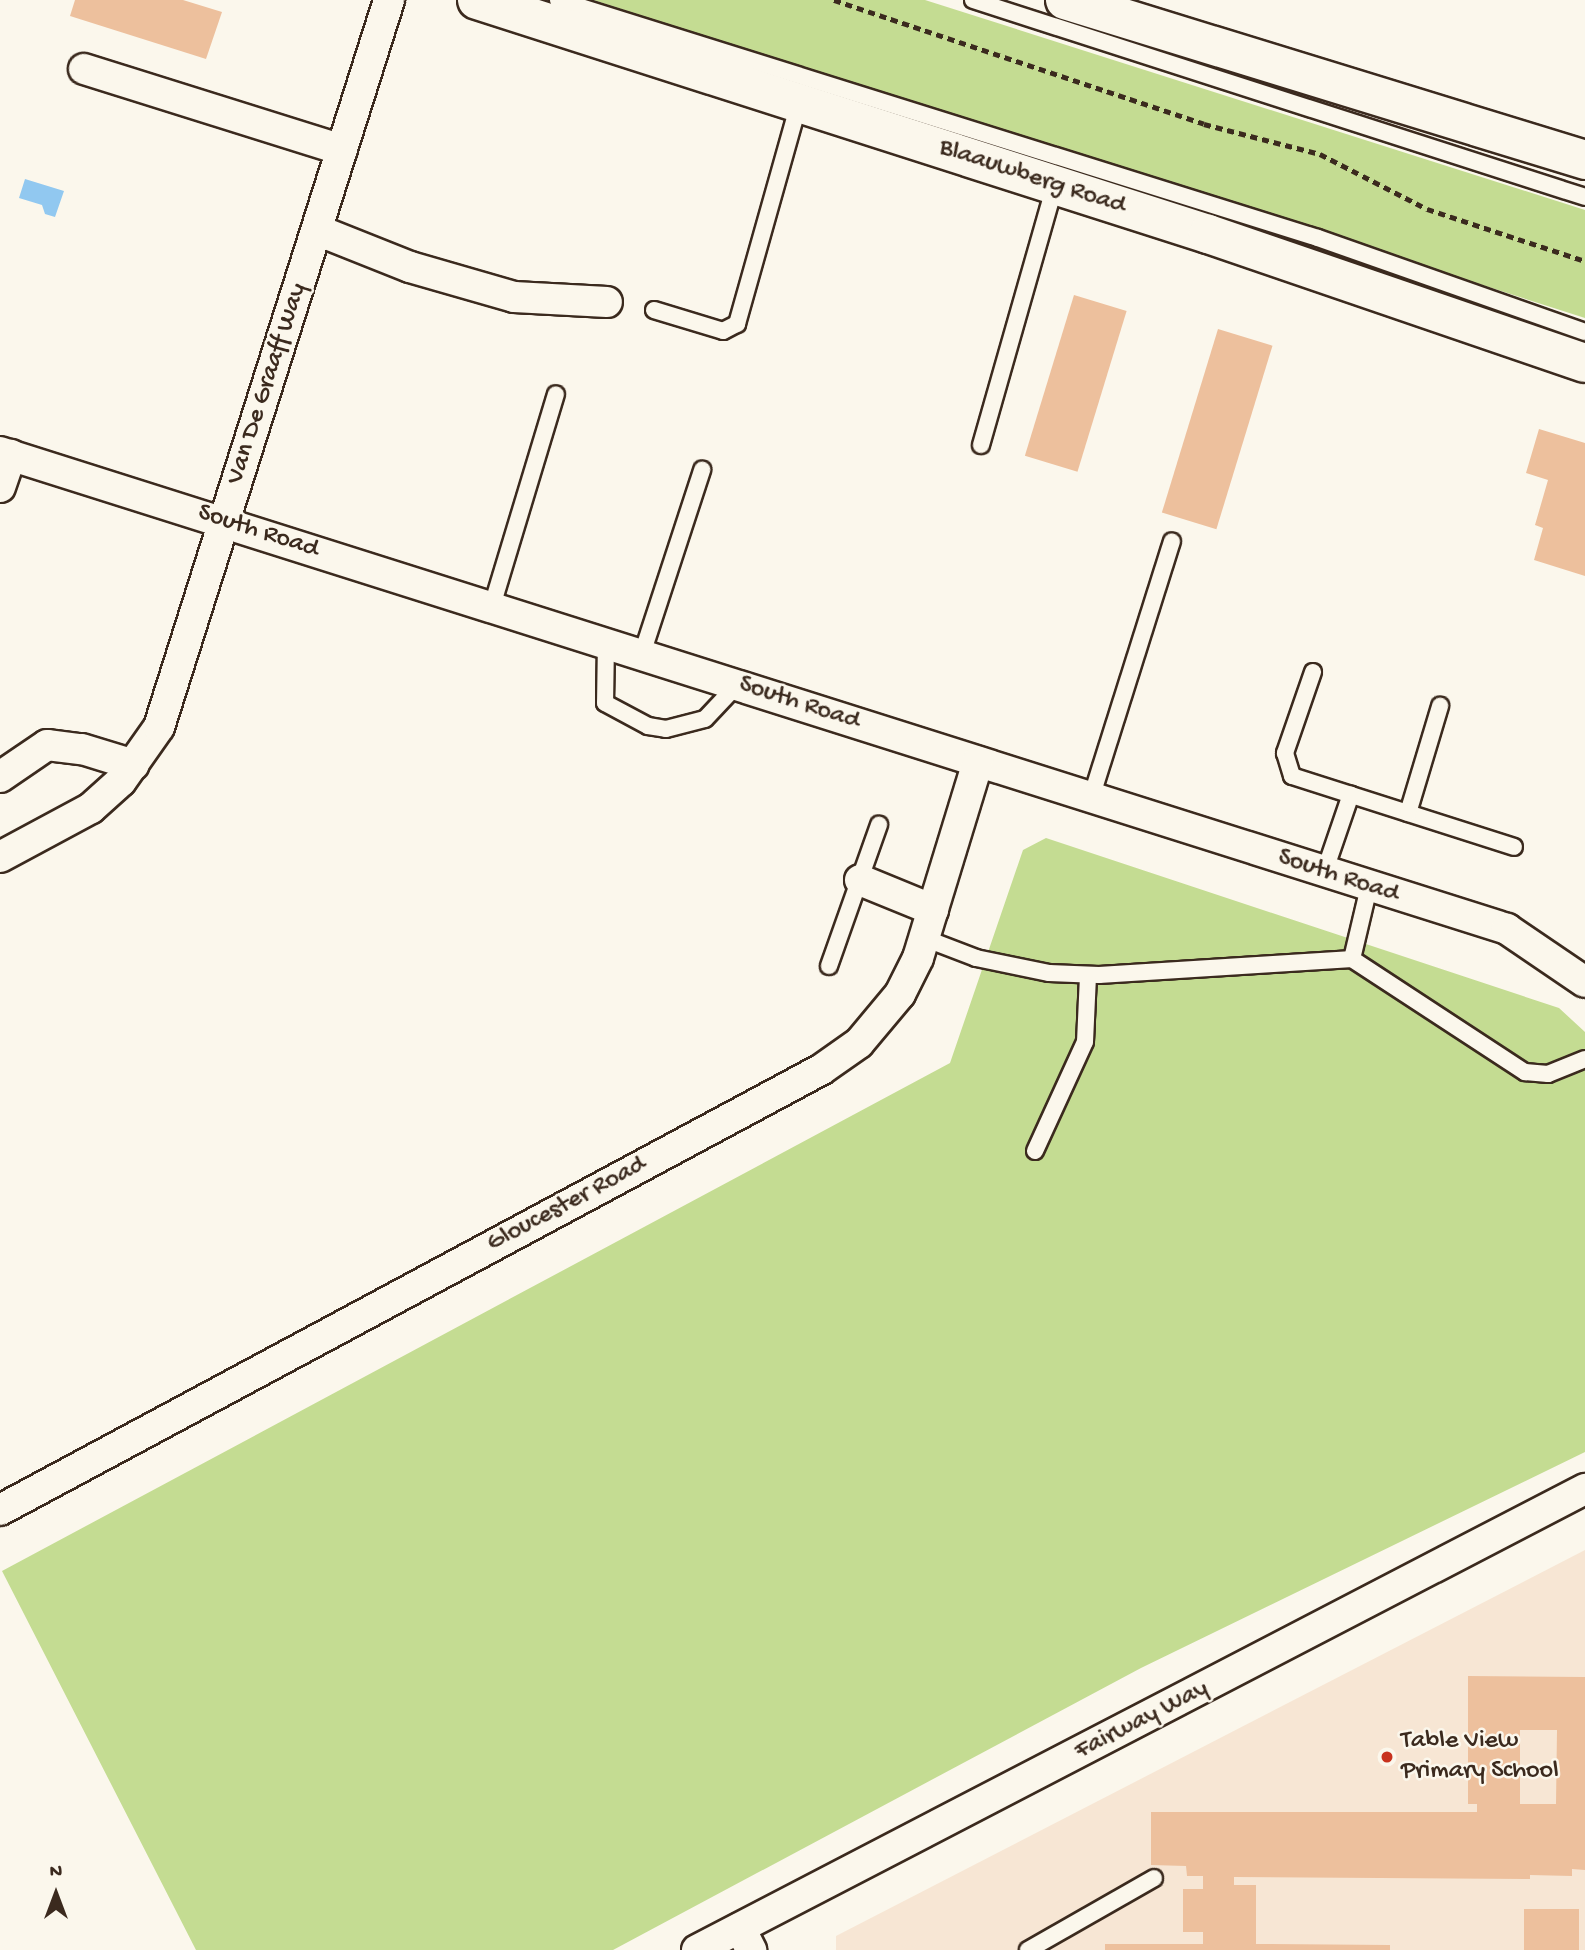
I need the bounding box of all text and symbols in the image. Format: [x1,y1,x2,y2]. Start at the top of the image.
street label: Blaauwberg Road [935,133,1129,223]
street label: Van De Graaff Way [221,279,315,489]
street label: South Road [194,498,322,566]
street label: South Road [735,670,863,738]
street label: South Road [1274,843,1402,911]
street label: Gloucester Road [482,1150,652,1260]
street label: Fairway Way [1070,1674,1214,1768]
place label: Table View Primary School [1401,1726,1559,1788]
marker: Table View Primary School [1379,1749,1395,1765]
north arrow [21,1859,91,1929]
text: N [50,1861,62,1884]

